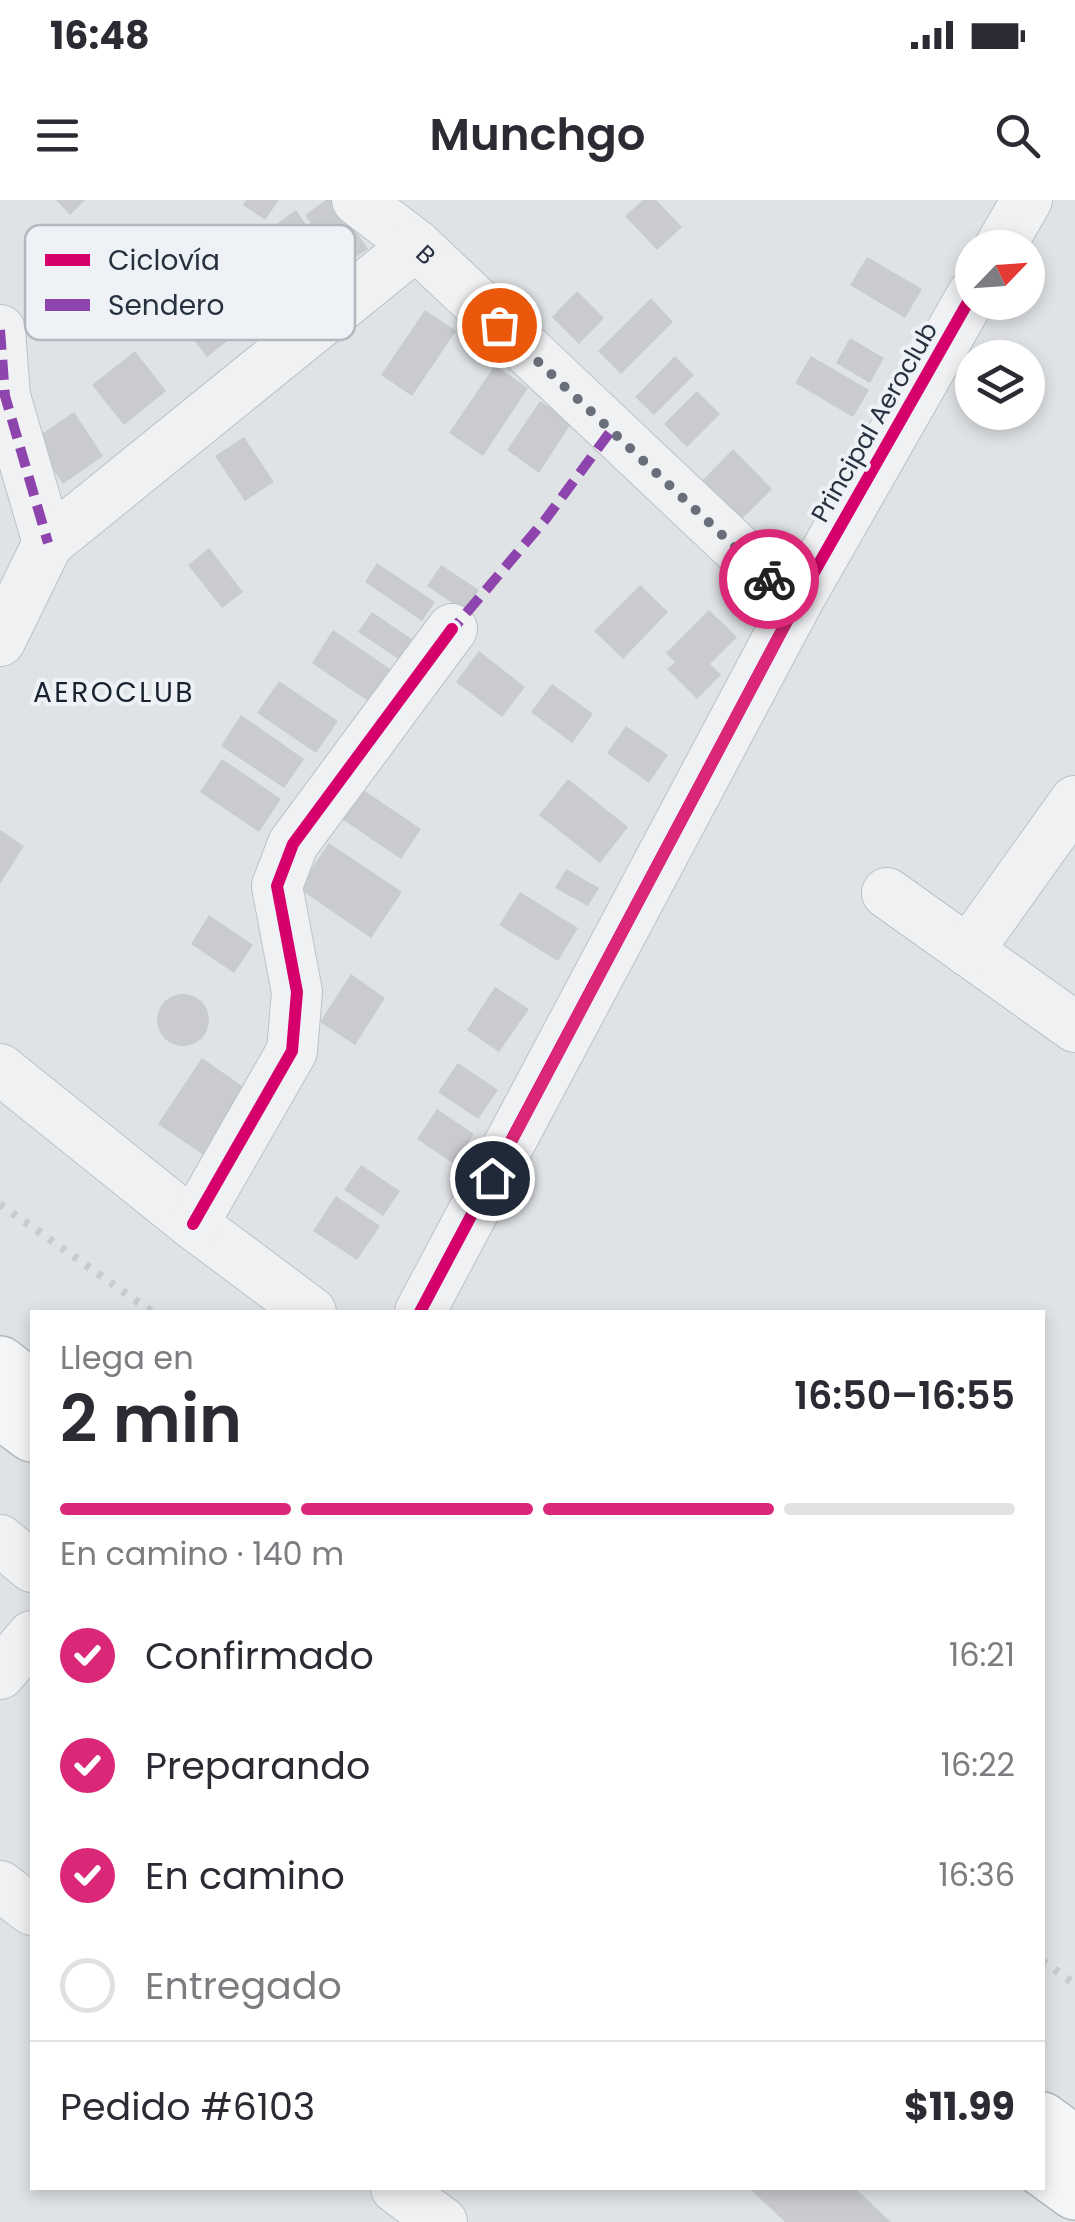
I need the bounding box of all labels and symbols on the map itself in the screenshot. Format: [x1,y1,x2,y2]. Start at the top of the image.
legend [25,225,355,340]
north arrow [955,230,1045,320]
street label: B [408,237,443,273]
text: Ciclovía [108,241,220,280]
pin [457,283,542,368]
text: Sendero [108,286,224,325]
street label: Principal Aeroclub [803,316,946,529]
courier [719,529,819,629]
district label: AEROCLUB [33,673,195,712]
pin [450,1136,535,1221]

